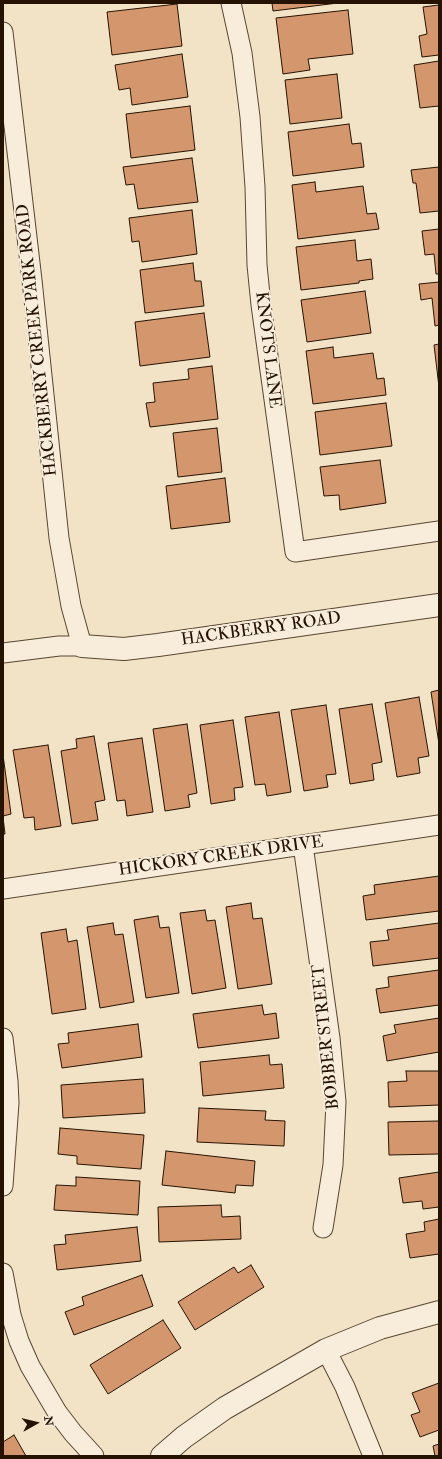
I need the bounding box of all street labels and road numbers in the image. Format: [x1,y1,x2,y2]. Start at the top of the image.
street label: HACKBERRY CREEK PARK ROAD [14,203,62,477]
street label: KNOTS LANE [250,291,284,409]
street label: HACKBERRY ROAD [180,609,342,651]
street label: HICKORY CREEK DRIVE [117,833,325,881]
street label: BOBBER STREET [309,963,345,1111]

